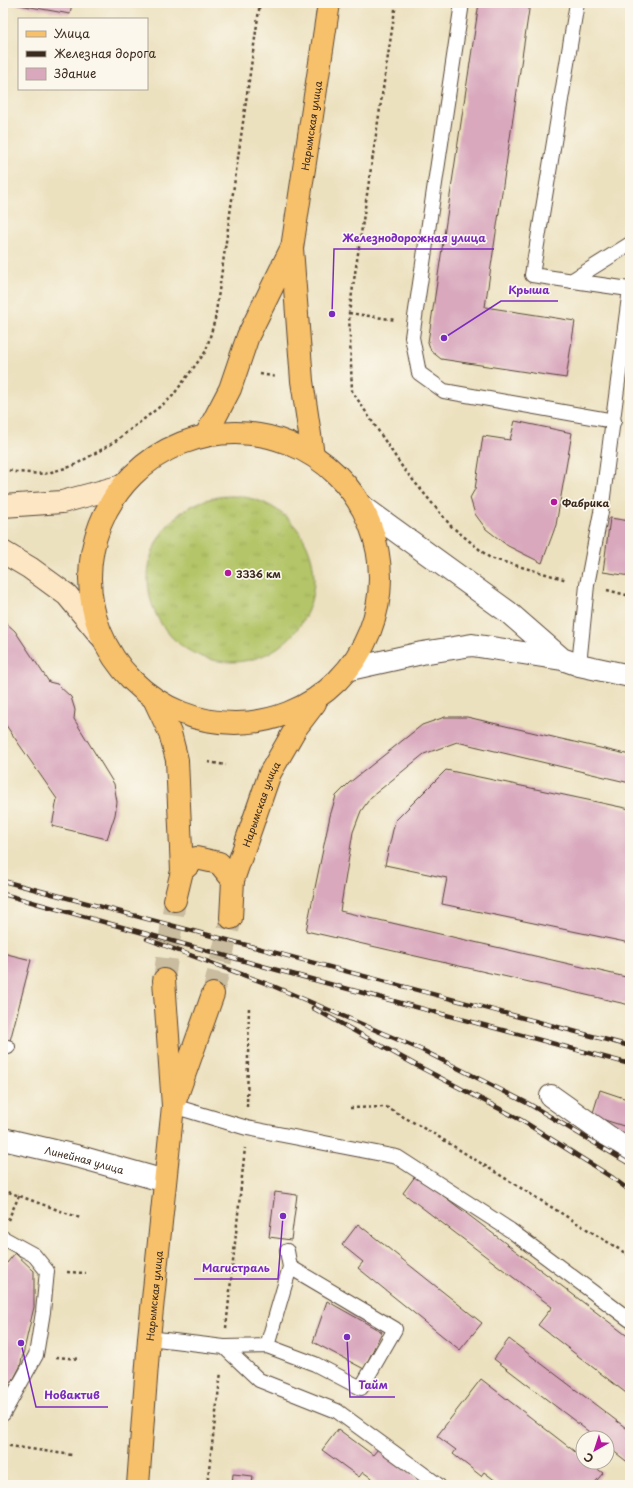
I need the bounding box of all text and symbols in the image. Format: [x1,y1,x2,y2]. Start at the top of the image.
legend [18,18,148,90]
text: Улица [54,24,90,42]
text: Железная дорога [54,44,157,62]
text: Здание [54,64,96,82]
street label: Нарымская улица [296,79,325,171]
callout: Железнодорожная улица [334,226,494,249]
text: Железнодорожная улица [342,229,486,246]
callout: Крыша [501,278,558,301]
text: Крыша [508,281,550,298]
place label: Фабрика [562,495,609,510]
marker: Фабрика [549,497,559,507]
place label: 3336 км [236,566,281,581]
marker: 3336 км [223,568,233,578]
street label: Нарымская улица [238,757,283,849]
street label: Линейная улица [43,1142,127,1177]
street label: Нарымская улица [141,1249,166,1341]
callout: Магистраль [194,1256,278,1279]
text: Магистраль [202,1259,270,1276]
callout: Тайм [350,1374,395,1397]
text: Тайм [358,1376,388,1393]
callout: Новактив [36,1384,108,1407]
text: Новактив [44,1386,100,1403]
north arrow [575,1430,615,1470]
text: С [580,1449,597,1467]

